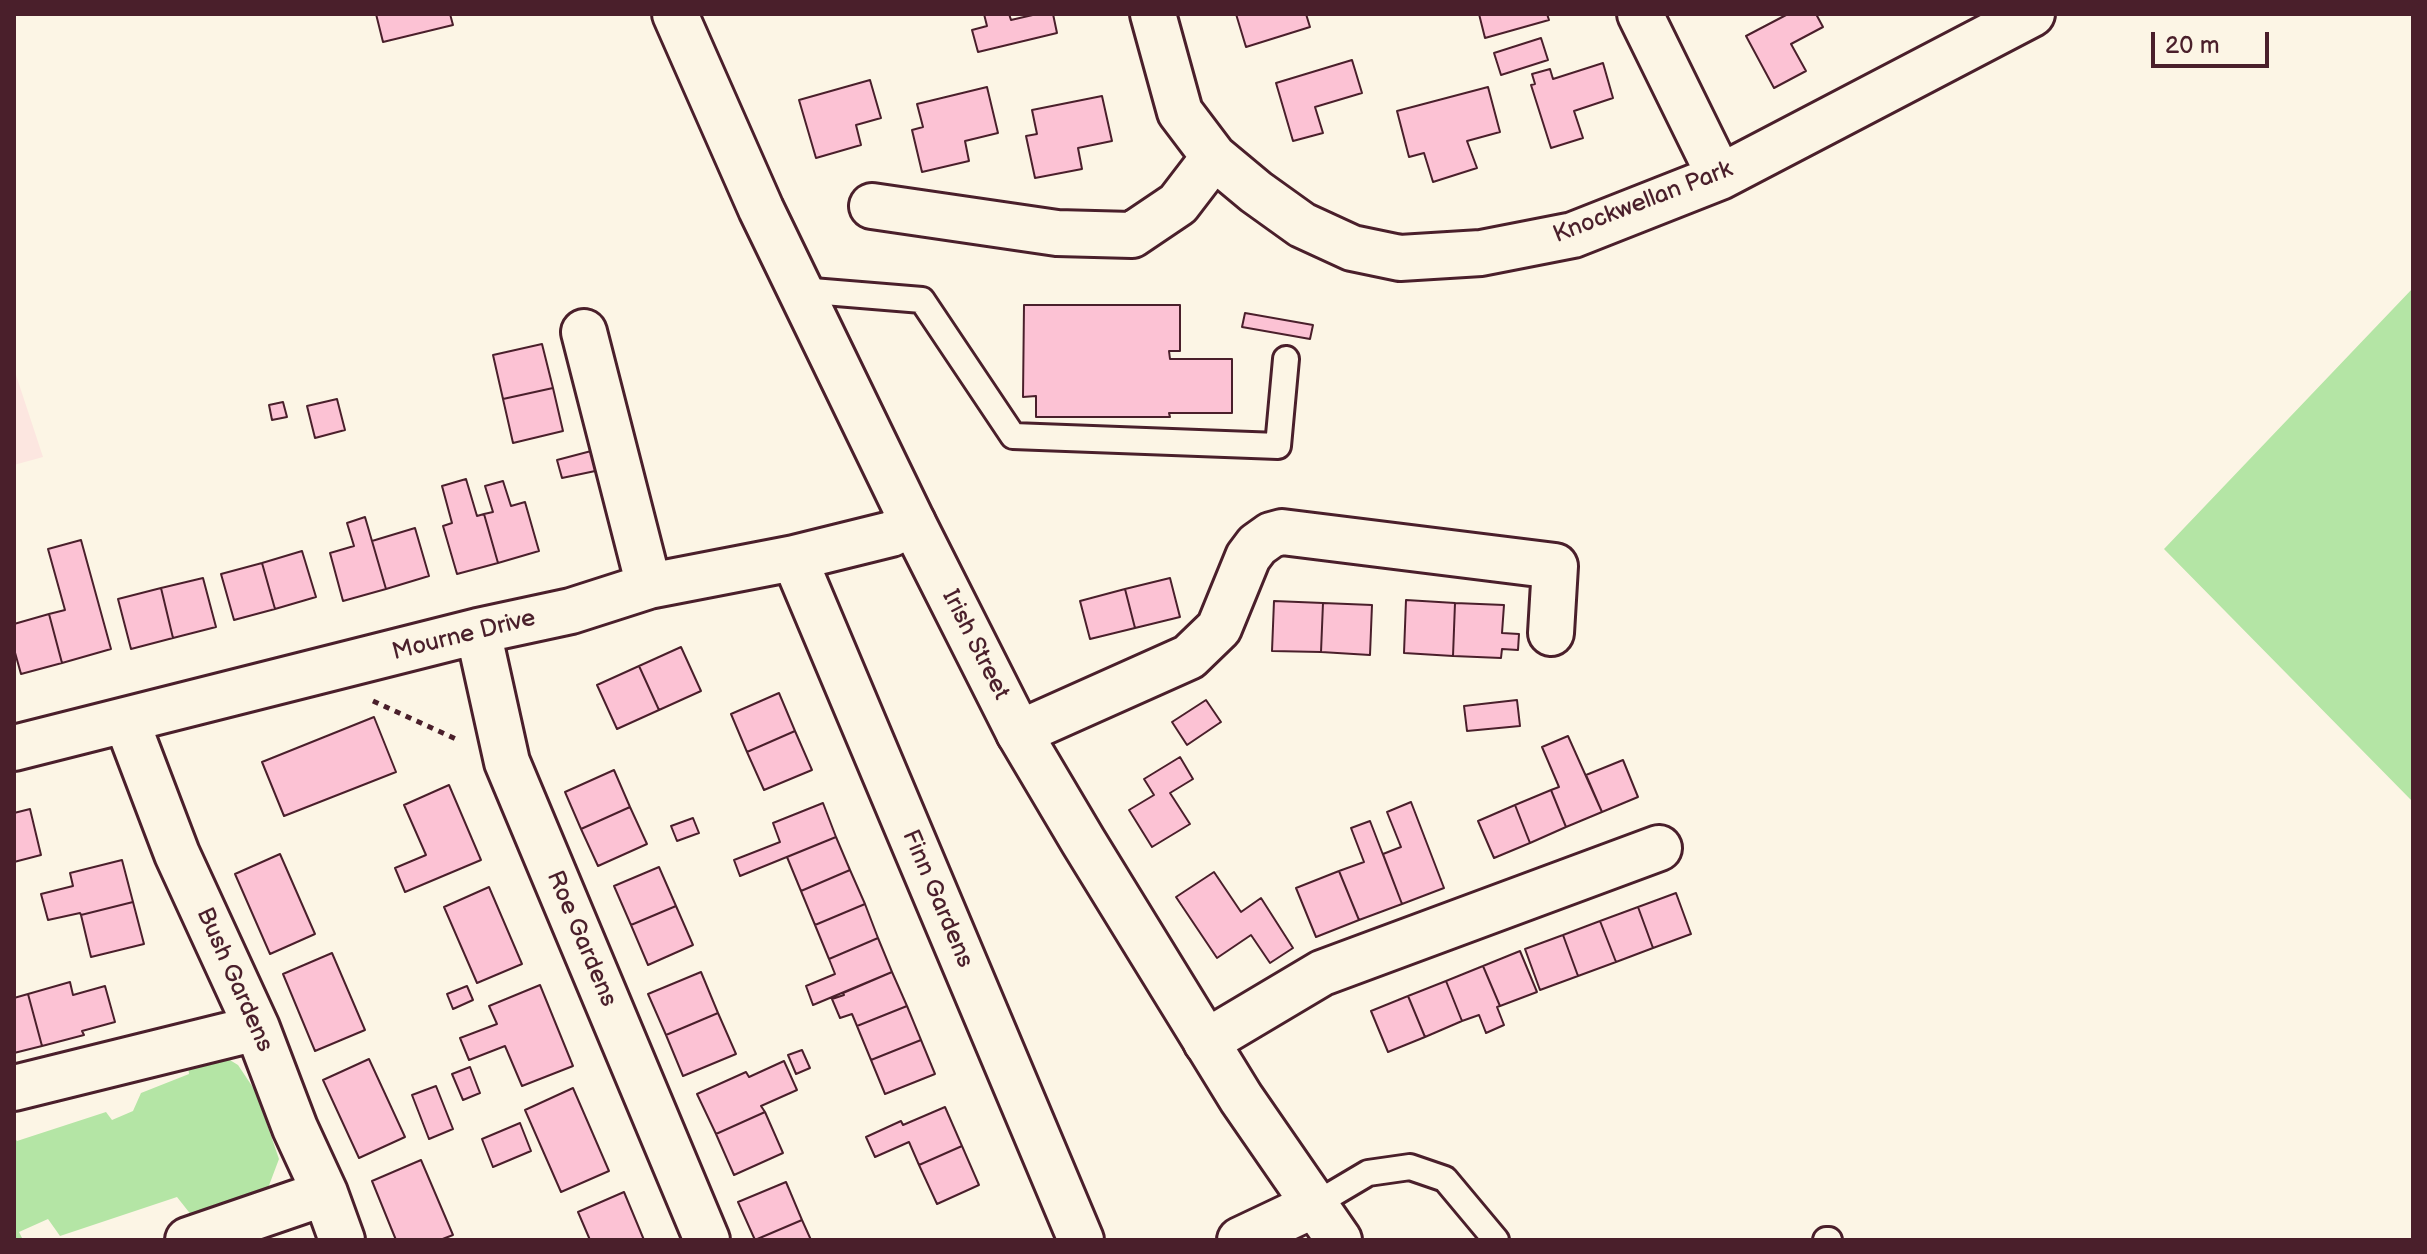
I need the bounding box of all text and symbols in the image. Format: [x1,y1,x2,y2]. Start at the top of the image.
scale bar [2155,16,2273,66]
text: 20 m [2165,31,2220,60]
street label: Knockwellan Park [1549,156,1737,250]
street label: Irish Street [935,585,1015,705]
street label: Mourne Drive [389,604,539,668]
street label: Finn Gardens [895,826,979,972]
street label: Roe Gardens [539,867,623,1011]
street label: Bush Gardens [189,904,279,1056]

